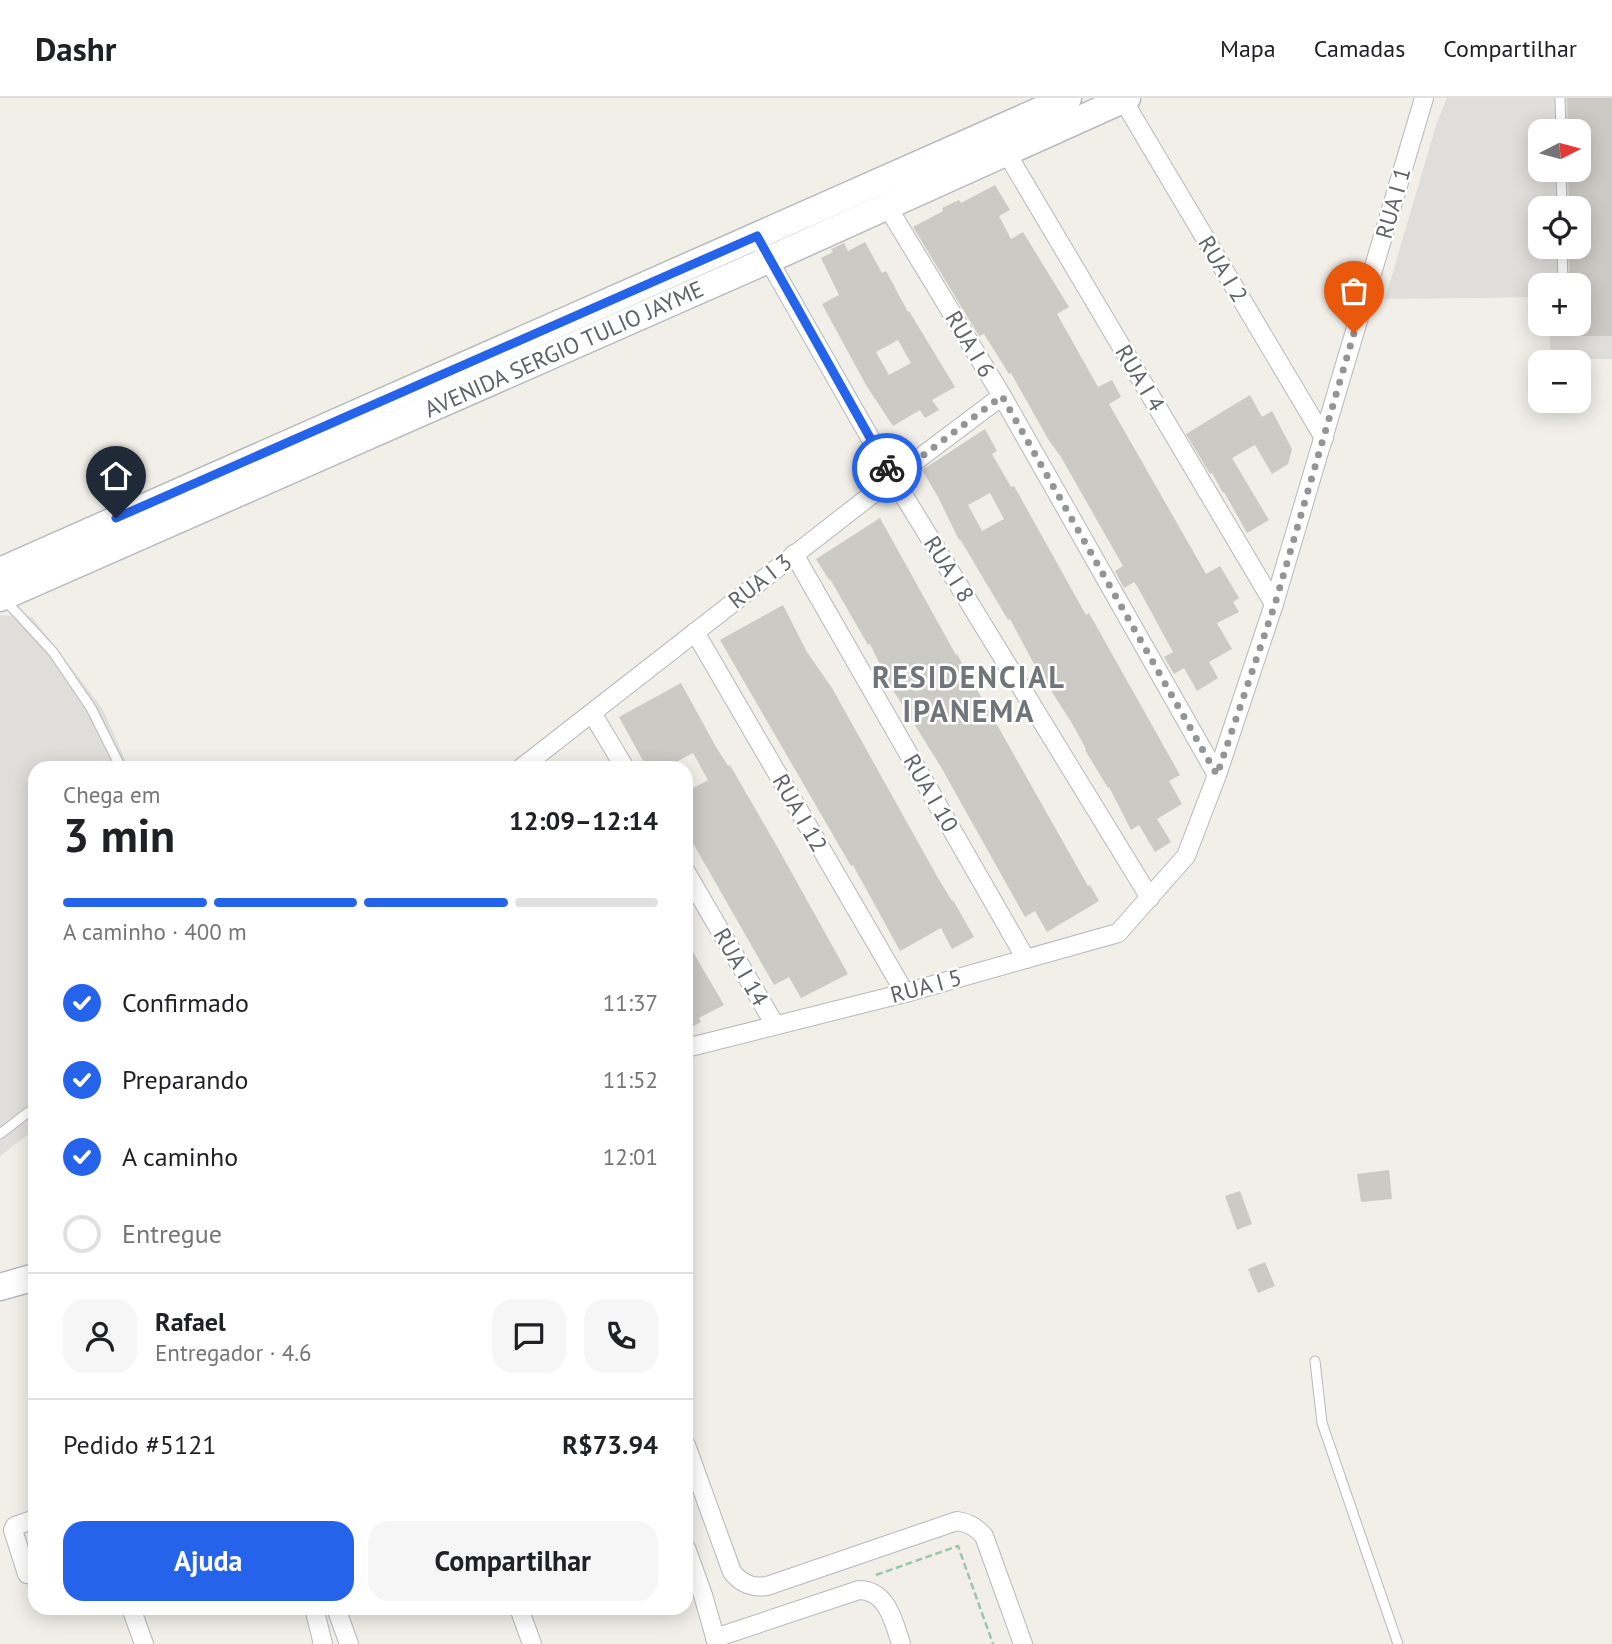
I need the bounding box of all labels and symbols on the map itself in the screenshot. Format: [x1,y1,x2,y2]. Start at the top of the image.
north arrow [1528,119,1591,182]
street label: RUA I 1 [1369,164,1416,242]
street label: RUA I 2 [1192,230,1255,307]
pin [1324,261,1384,333]
street label: AVENIDA SERGIO TULIO JAYME [420,274,708,423]
street label: RUA I 6 [939,305,1002,382]
street label: RUA I 4 [1109,339,1172,417]
courier [852,433,922,503]
pin [86,446,146,518]
street label: RUA I 8 [918,530,981,607]
street label: RUA I 3 [722,547,797,614]
district label: RESIDENCIAL IPANEMA [872,657,1066,730]
street label: RUA I 10 [898,749,965,837]
street label: RUA I 12 [767,769,834,857]
street label: RUA I 14 [708,923,776,1011]
street label: RUA I 5 [887,962,965,1009]

